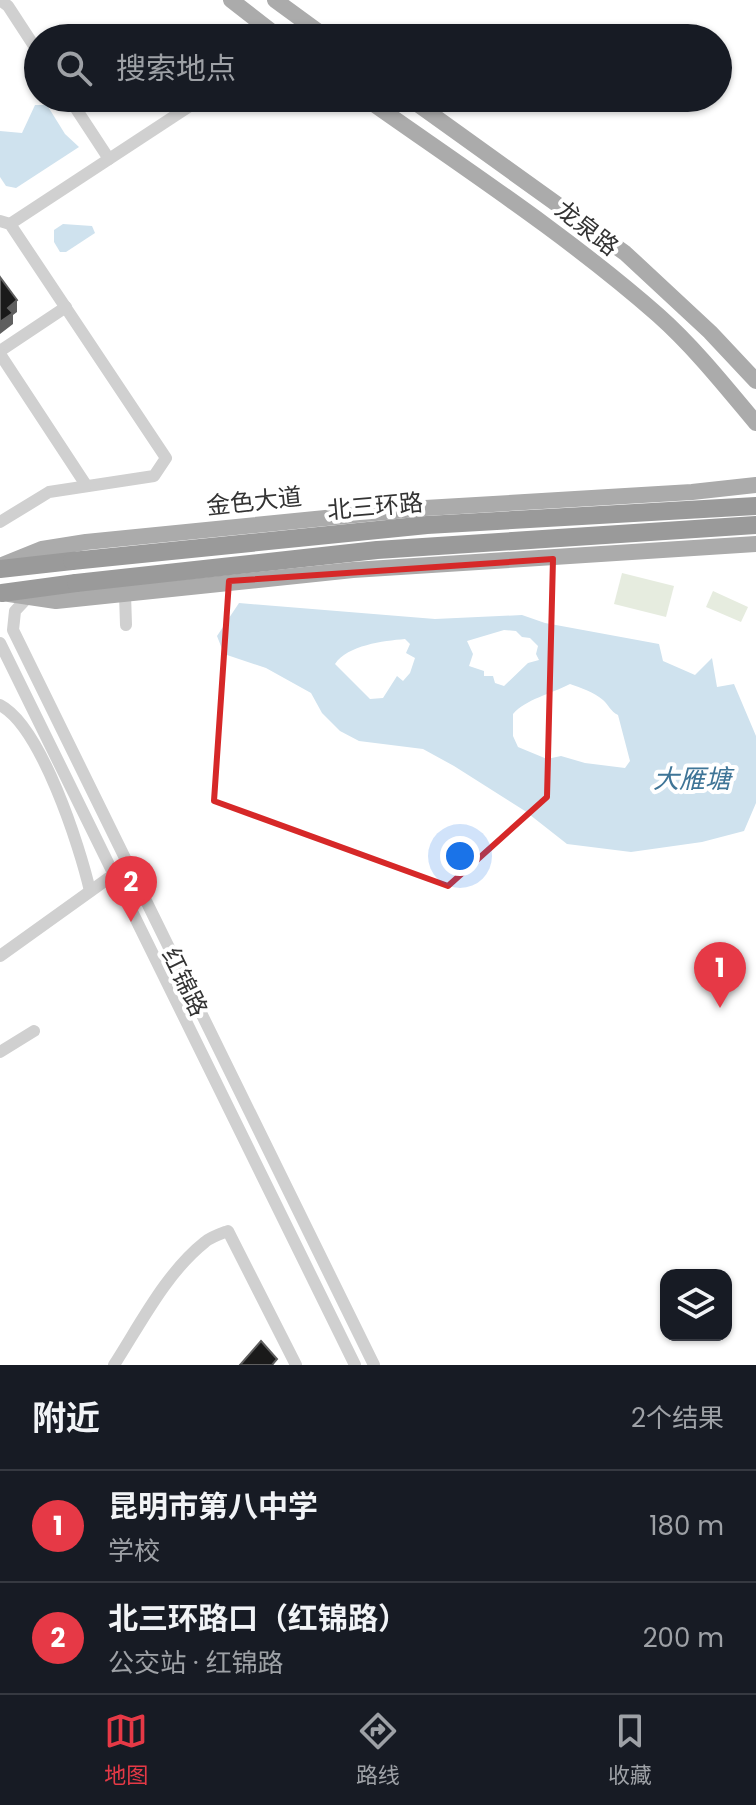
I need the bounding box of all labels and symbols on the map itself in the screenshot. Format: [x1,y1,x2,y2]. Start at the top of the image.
street label: 龙泉路 [548,193,626,263]
street label: 金色大道 [205,480,303,522]
street label: 北三环路 [326,485,424,527]
water label: 大雁塘 [653,761,735,797]
your location [440,836,480,876]
pin: 2 [105,856,157,922]
street label: 红锦路 [154,942,216,1022]
pin: 1 [694,942,746,1008]

